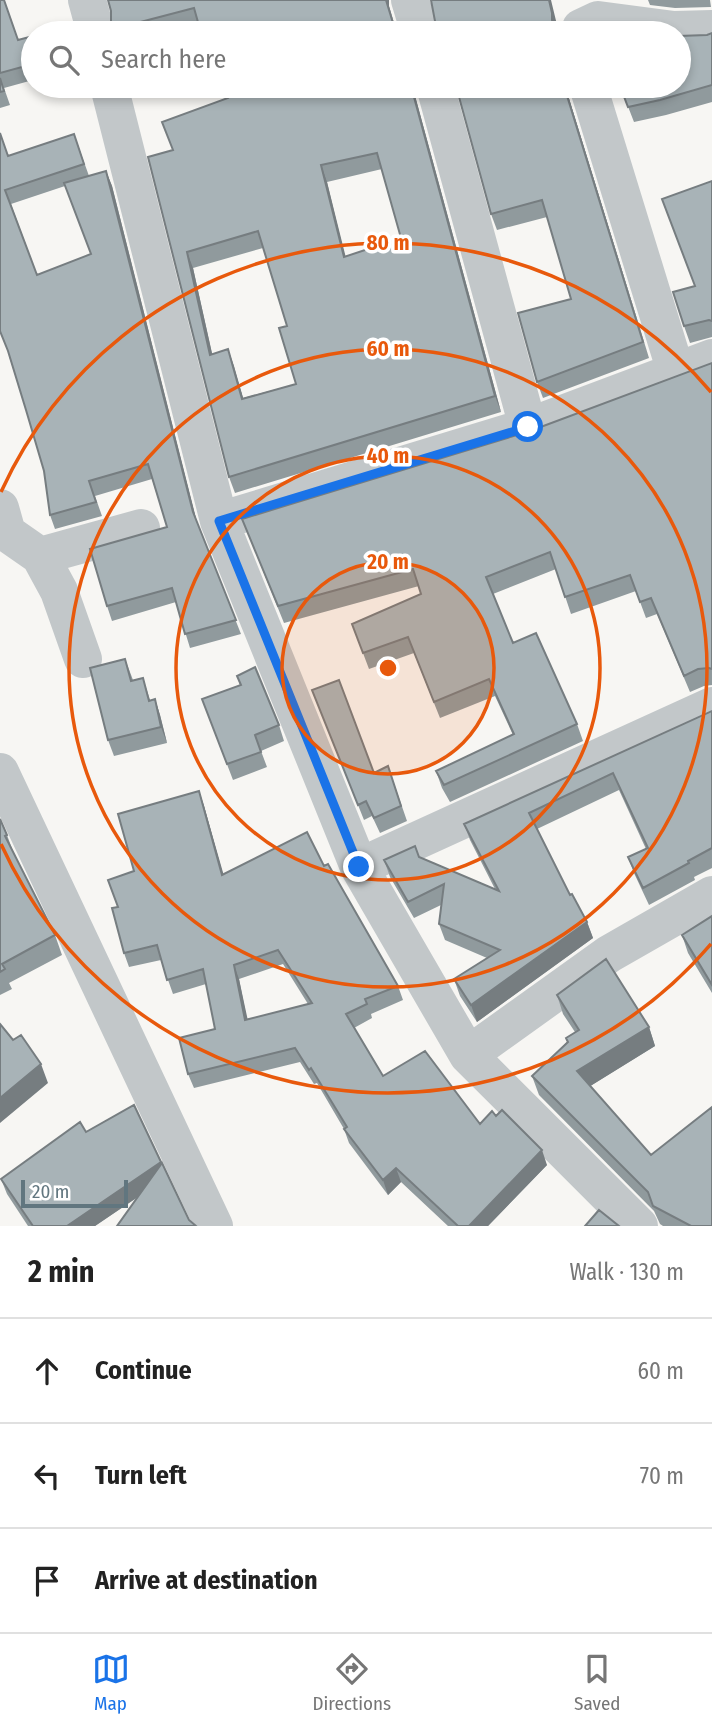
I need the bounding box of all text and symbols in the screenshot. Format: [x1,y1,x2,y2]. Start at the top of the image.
search box [21,21,691,98]
icon: search [45,41,83,79]
text: Search here [101,44,226,75]
text: 80 m [367,230,409,256]
text: 60 m [367,336,409,362]
route start [512,411,543,442]
text: 40 m [367,443,409,469]
text: 20 m [366,549,409,575]
centre of rings [376,656,400,680]
route end [343,851,374,882]
scale bar [21,1177,128,1209]
text: 20 m [32,1180,69,1203]
text: 2 min [28,1254,95,1290]
text: Walk · 130 m [570,1258,684,1286]
icon: ahead [28,1352,66,1390]
text: Continue [95,1355,192,1386]
text: 60 m [638,1357,684,1385]
icon: left [28,1457,66,1495]
text: Turn left [95,1460,187,1491]
text: 70 m [640,1462,684,1490]
icon: arrive [28,1562,66,1600]
text: Arrive at destination [95,1565,318,1596]
tab: Map [92,1650,130,1715]
tab: Directions [313,1650,391,1715]
tab: Saved [574,1650,620,1715]

